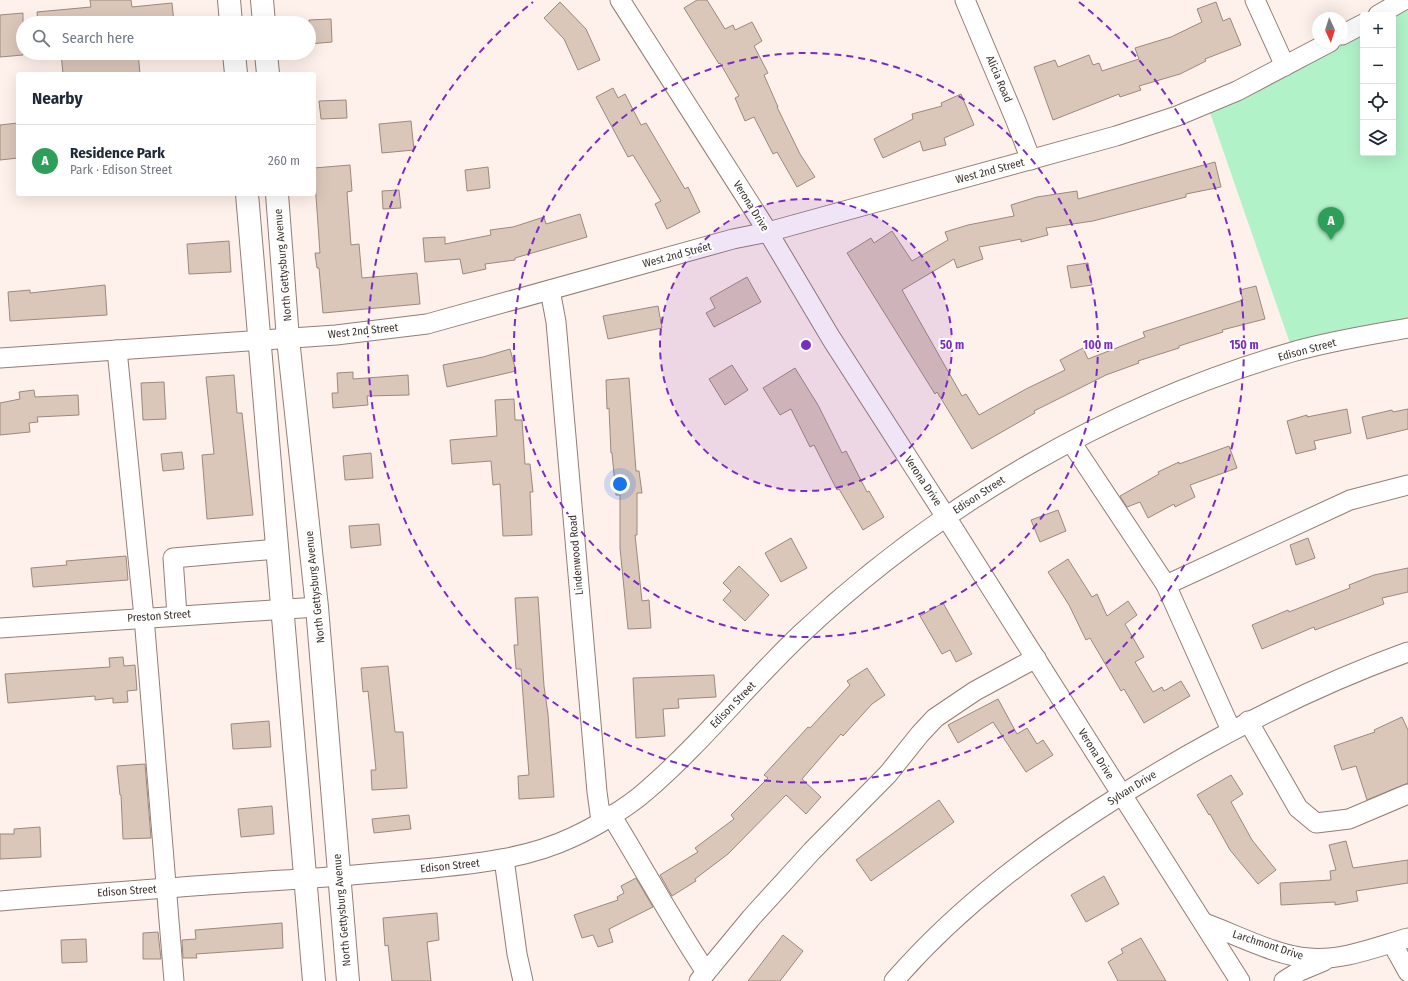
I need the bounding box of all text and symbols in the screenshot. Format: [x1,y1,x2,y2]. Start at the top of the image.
north arrow [1312,12,1348,48]
map controls [1360,12,1396,156]
button: + [1360,12,1396,48]
search box [16,16,316,60]
icon: search [30,27,52,49]
text: Search here [62,29,134,47]
button: − [1360,48,1396,84]
street label: Alicia Road [983,54,1015,104]
button: locate [1360,84,1396,120]
text: Nearby [32,88,83,109]
button: layers [1360,120,1396,156]
text: Residence Park [70,144,165,162]
text: A [41,153,49,168]
text: 260 m [268,153,300,168]
street label: West 2nd Street [954,155,1026,186]
text: Park · Edison Street [70,162,172,177]
street label: Verona Drive [730,178,772,234]
pin: A [1318,207,1344,240]
street label: North Gettysburg Avenue [272,208,294,322]
street label: West 2nd Street [641,239,713,270]
street label: West 2nd Street [327,321,399,341]
street label: Edison Street [1277,336,1338,364]
centre of rings [799,338,813,352]
text: 50 m [940,338,964,352]
text: 100 m [1083,338,1113,352]
text: 150 m [1229,338,1259,352]
street label: Verona Drive [902,454,944,508]
street label: Edison Street [950,473,1008,517]
your location [610,474,630,494]
street label: Lindenwood Road [566,514,586,596]
street label: North Gettysburg Avenue [303,530,327,644]
street label: Preston Street [127,607,192,625]
street label: Edison Street [708,679,759,731]
street label: Verona Drive [1075,726,1117,782]
street label: Sylvan Drive [1105,768,1159,808]
street label: North Gettysburg Avenue [331,853,353,967]
street label: Edison Street [420,856,481,876]
street label: Edison Street [97,882,158,900]
street label: Larchmont Drive [1231,927,1305,963]

